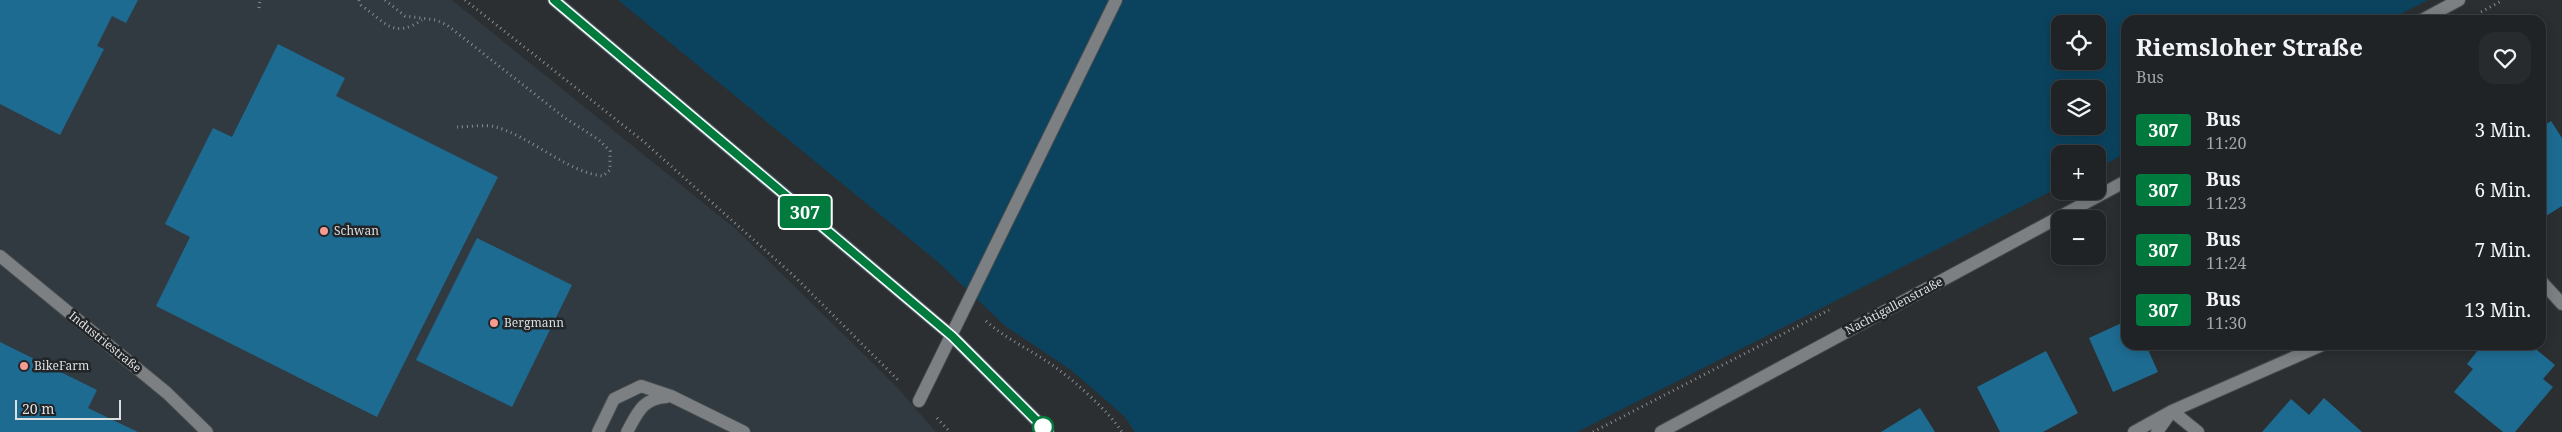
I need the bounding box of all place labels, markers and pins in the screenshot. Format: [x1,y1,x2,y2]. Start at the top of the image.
place label: Schwan [334,222,379,239]
marker: Schwan [318,225,330,237]
place label: Bergmann [504,314,564,331]
marker: Bergmann [488,317,500,329]
place label: BikeFarm [34,357,89,374]
marker: BikeFarm [18,360,30,372]
unlabelled marker [1032,416,1054,432]

